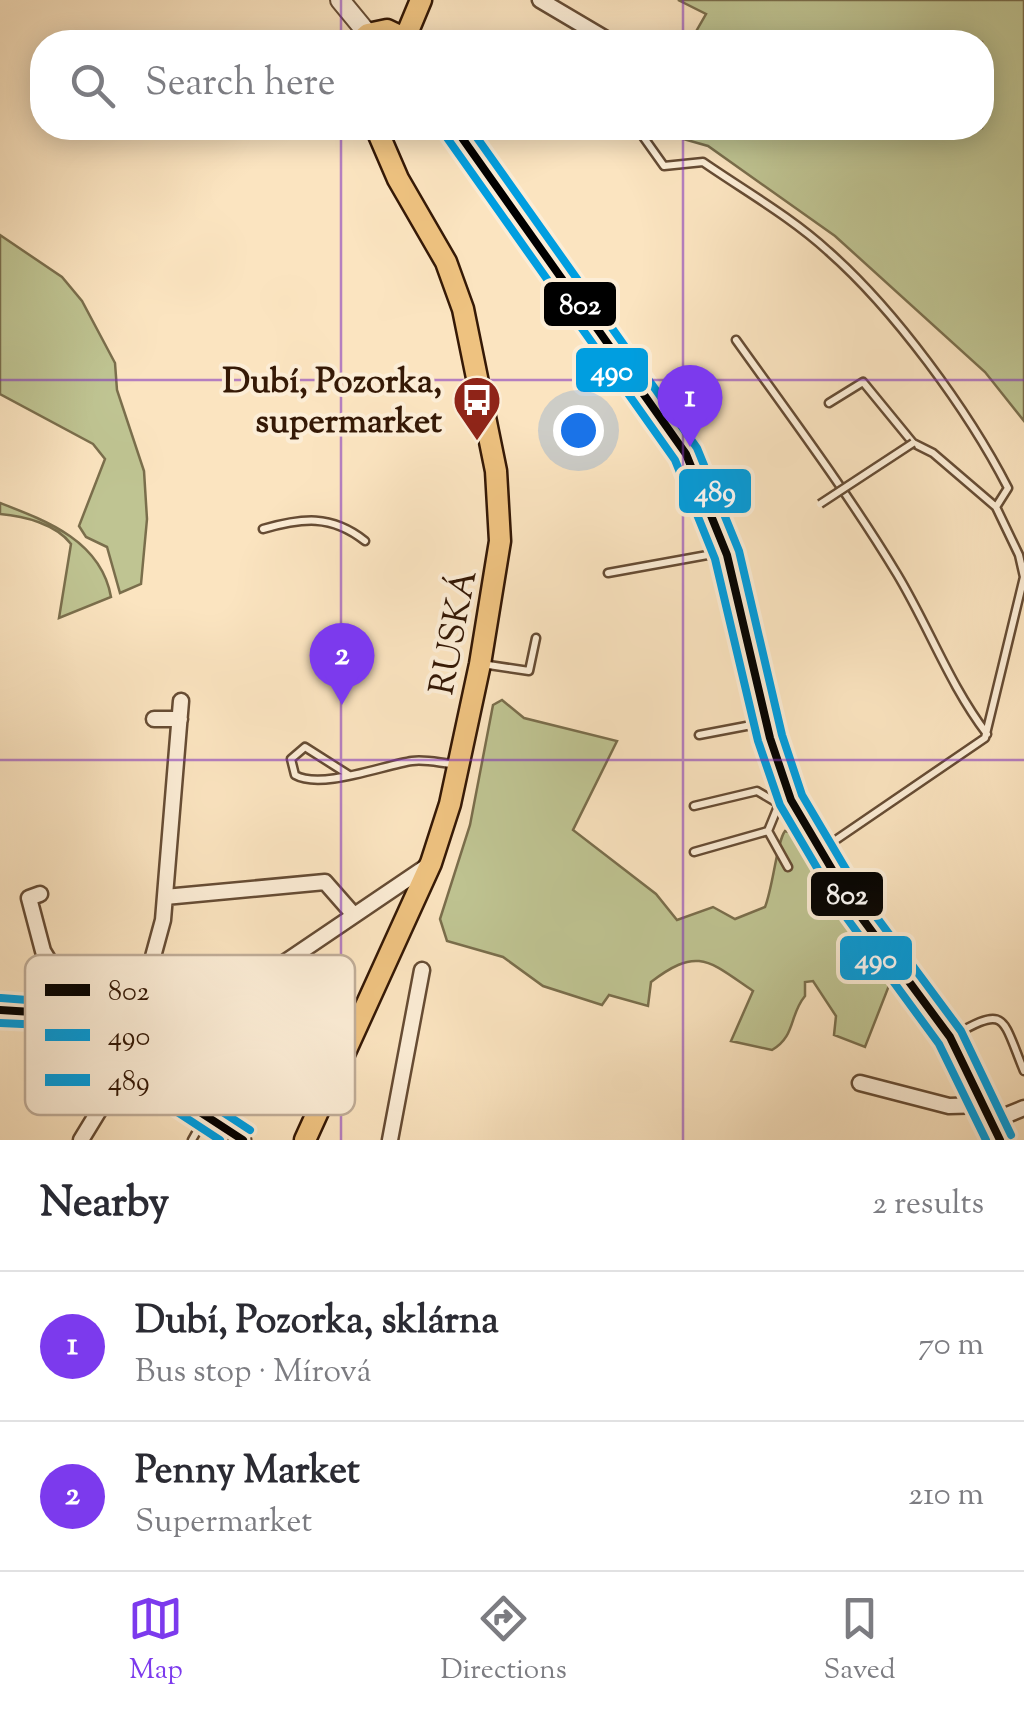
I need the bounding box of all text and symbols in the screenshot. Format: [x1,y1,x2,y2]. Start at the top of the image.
search box [30,30,994,140]
icon: search [65,58,120,113]
text: Search here [145,58,336,112]
line badge: 802 [542,280,618,328]
text: 802 [559,287,602,327]
line badge: 490 [574,346,650,394]
text: 490 [590,353,633,393]
place label: Dubí, Pozorka, supermarket [223,358,442,449]
pin: 1 [658,364,722,447]
bus stop icon: Dubí, Pozorka, supermarket [451,374,503,442]
your location [553,405,604,456]
line badge: 489 [677,467,753,515]
text: 489 [693,474,736,514]
street label: RUSKÁ [418,566,493,699]
pin: 2 [310,622,374,705]
line badge: 802 [809,870,885,918]
text: 802 [826,877,869,917]
line badge: 490 [838,934,914,982]
text: 490 [854,941,897,981]
legend [25,955,355,1115]
text: 802 [108,973,150,1013]
text: 490 [108,1018,150,1058]
text: 489 [108,1063,150,1103]
text: Nearby [40,1175,169,1235]
text: 2 results [872,1182,984,1228]
text: Dubí, Pozorka, sklárna [135,1296,499,1350]
text: 1 [67,1323,78,1369]
text: 70 m [918,1323,984,1369]
text: Bus stop · Mírová [135,1350,372,1396]
text: Penny Market [135,1446,360,1500]
text: 2 [65,1473,80,1519]
text: 210 m [908,1473,984,1519]
text: Supermarket [135,1500,312,1546]
tab: Map [128,1591,183,1691]
tab: Directions [440,1591,567,1691]
tab: Saved [824,1591,896,1691]

